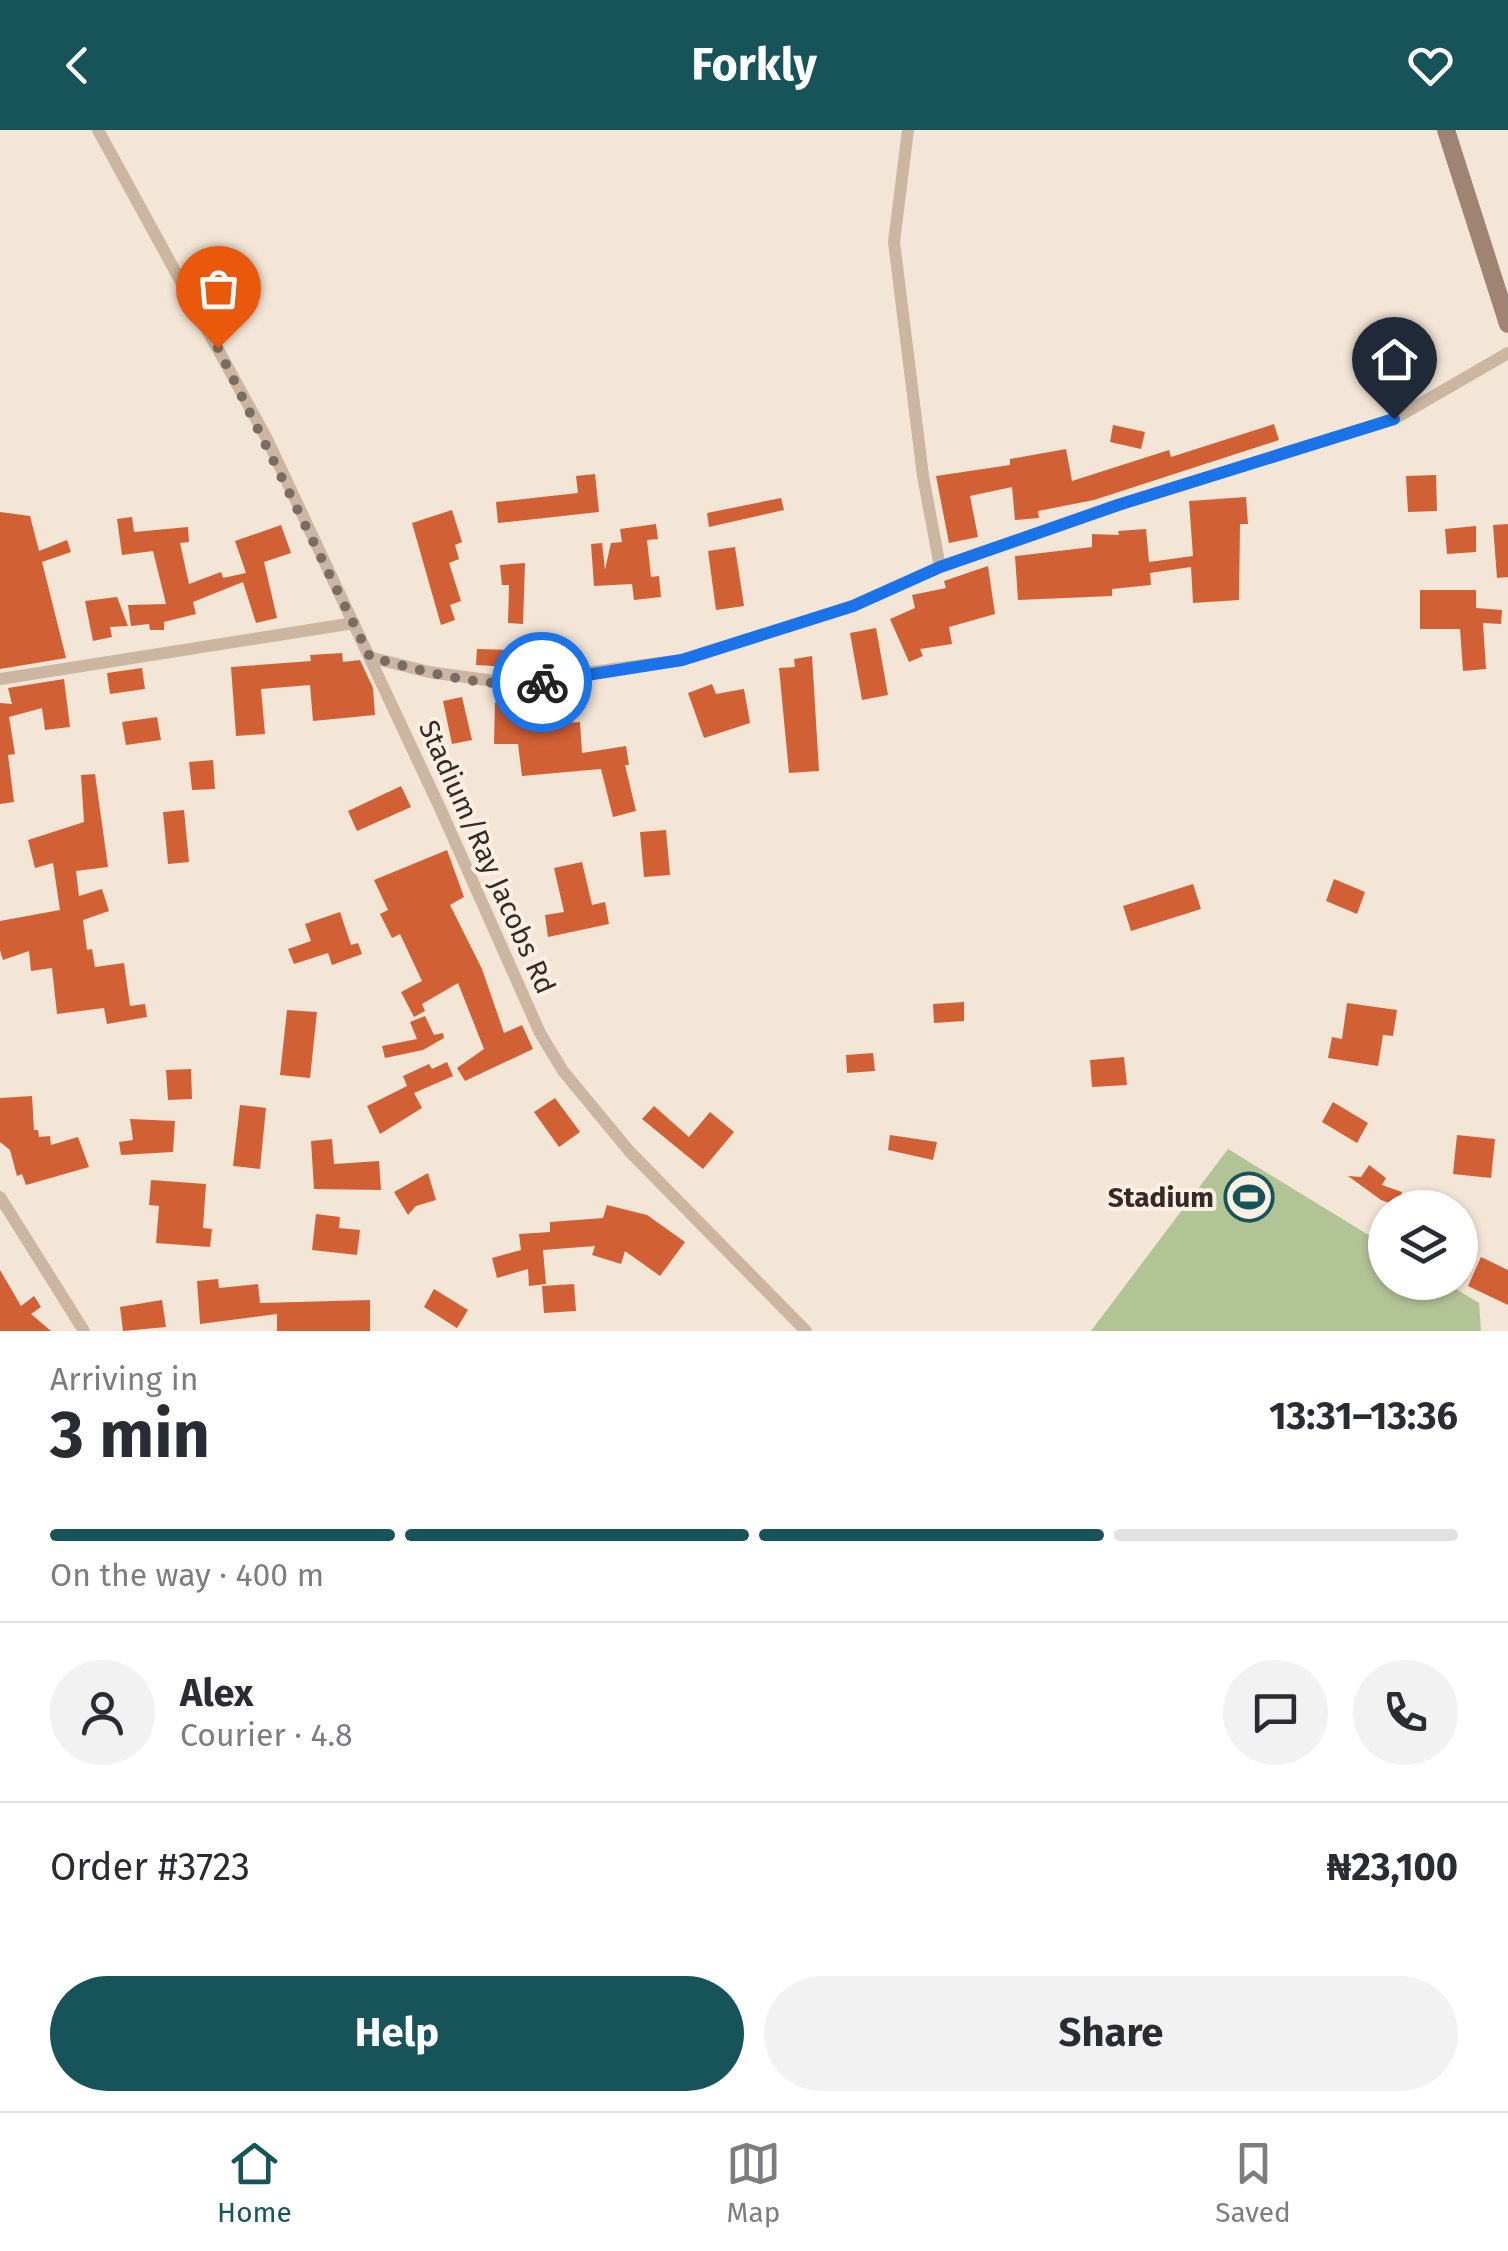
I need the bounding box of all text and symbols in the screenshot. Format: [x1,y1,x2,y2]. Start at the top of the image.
icon: back [50,38,105,93]
text: Forkly [691,38,817,92]
icon: heart [1403,38,1458,93]
pin [176,246,261,349]
icon: bag [191,261,246,316]
pin [1352,317,1437,420]
icon: home [1367,332,1422,387]
courier [492,632,592,732]
icon: bike [515,655,570,710]
street label: Stadium/Ray Jacobs Rd [412,715,562,999]
sports icon: Stadium [1223,1171,1275,1223]
place label: Stadium [1108,1181,1214,1214]
map controls [1368,1190,1478,1300]
button: layers [1368,1190,1478,1300]
text: Arriving in [50,1360,198,1398]
text: 13:31–13:36 [1269,1393,1458,1439]
text: 3 min [50,1396,210,1474]
text: On the way · 400 m [50,1556,324,1594]
button: person [50,1660,155,1765]
button: chat [1223,1660,1328,1765]
button: phone [1353,1660,1458,1765]
text: Alex [180,1670,253,1716]
text: Courier · 4.8 [180,1716,353,1754]
text: Order #3723 [50,1844,250,1890]
text: ₦23,100 [1326,1844,1458,1890]
button: Help [50,1976,744,2091]
button: Share [764,1976,1458,2091]
tab: Home [217,2136,292,2229]
tab: Map [726,2136,781,2229]
tab: Saved [1215,2136,1291,2229]

